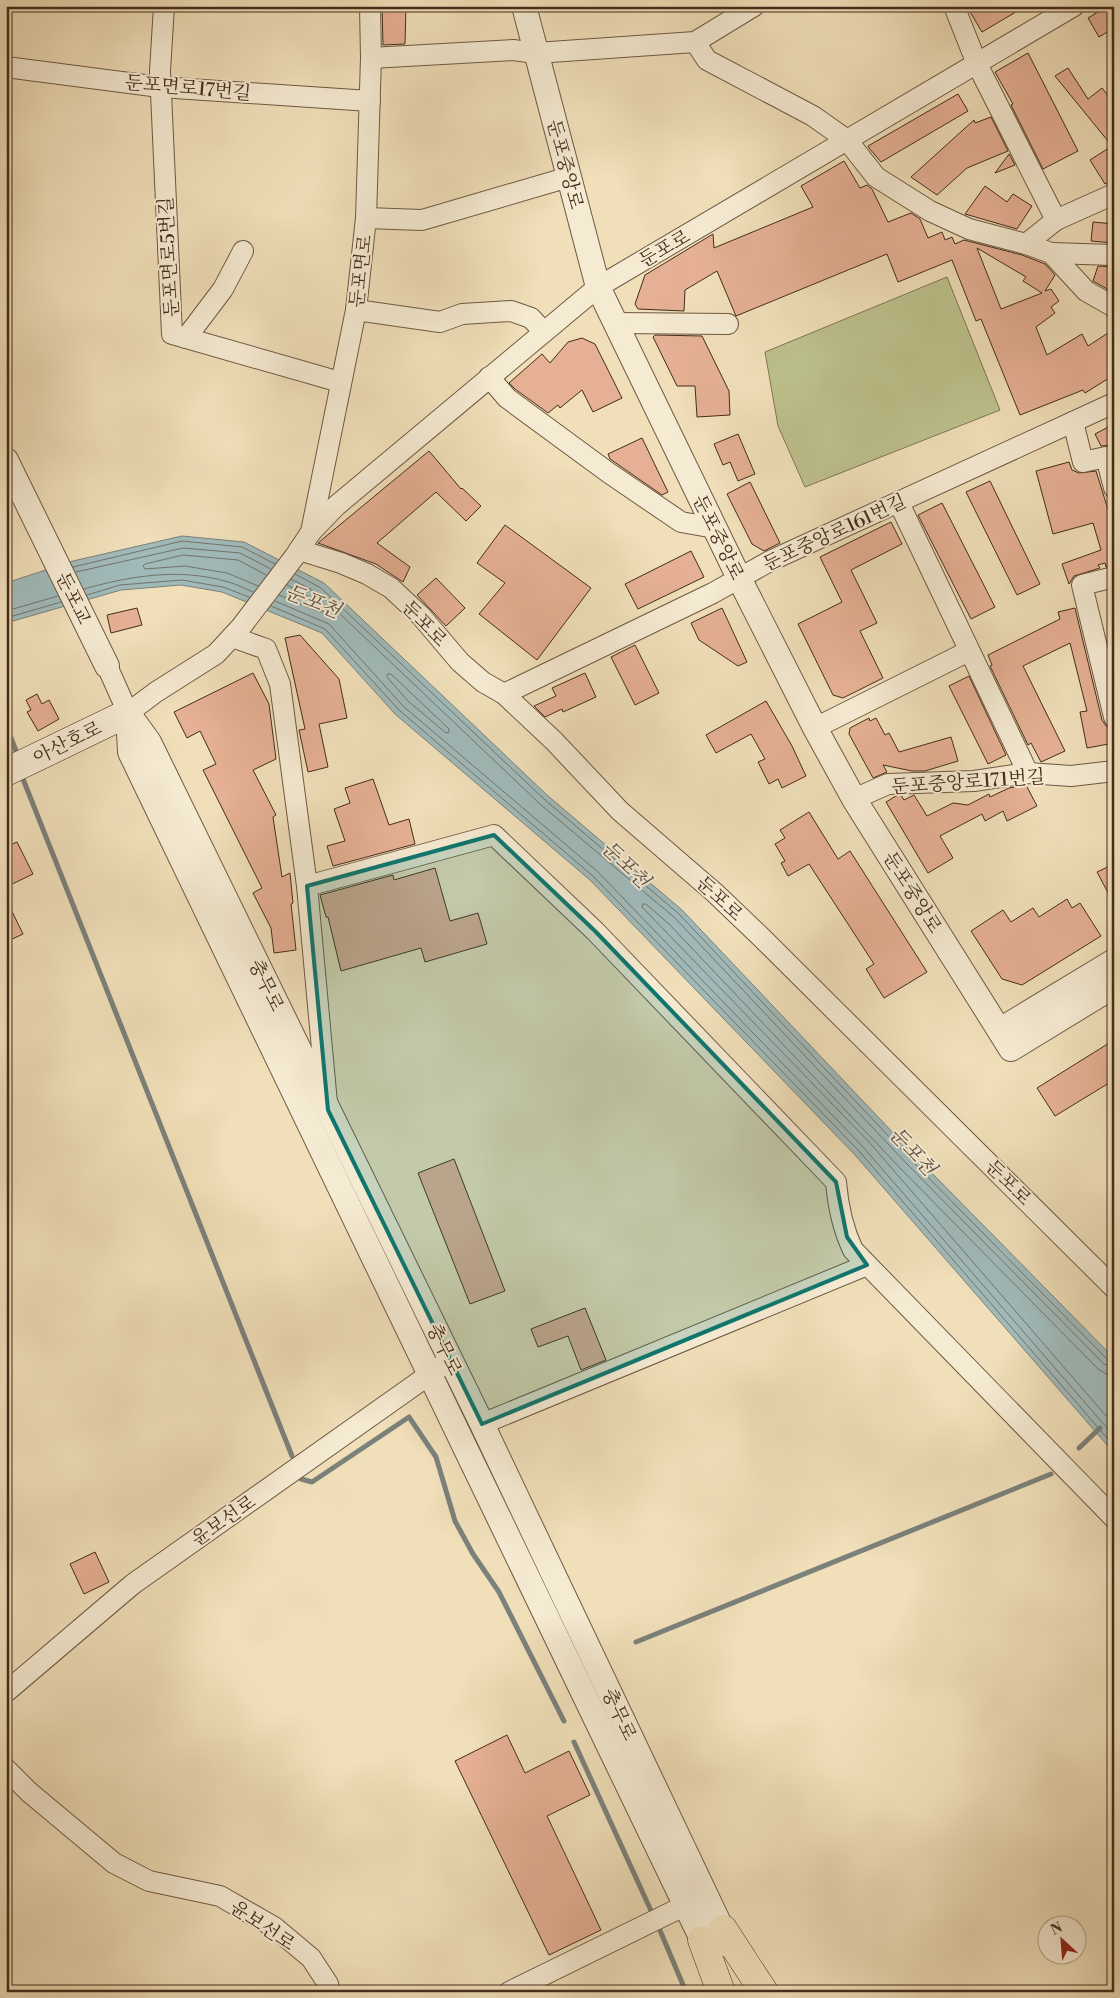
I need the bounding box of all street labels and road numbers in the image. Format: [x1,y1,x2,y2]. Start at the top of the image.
street label: 둔포면로17번길 [124,71,252,105]
street label: 둔포중앙로 [542,117,589,212]
street label: 둔포면로5번길 [154,196,184,318]
street label: 둔포로 [635,225,694,273]
street label: 둔포면로 [345,233,377,309]
street label: 둔포중앙로161번길 [759,489,910,577]
street label: 둔포중앙로 [687,491,749,584]
street label: 둔포교 [50,568,96,628]
street label: 둔포로 [397,596,452,652]
street label: 아산호로 [29,716,106,770]
street label: 둔포중앙로171번길 [890,765,1046,799]
street label: 둔포중앙로 [878,847,947,938]
street label: 둔포로 [691,871,748,926]
street label: 충무로 [243,955,289,1015]
street label: 둔포로 [980,1155,1036,1211]
street label: 충무로 [421,1319,467,1379]
street label: 윤보선로 [187,1490,261,1552]
street label: 충무로 [597,1684,642,1744]
street label: 윤보선로 [225,1895,300,1956]

